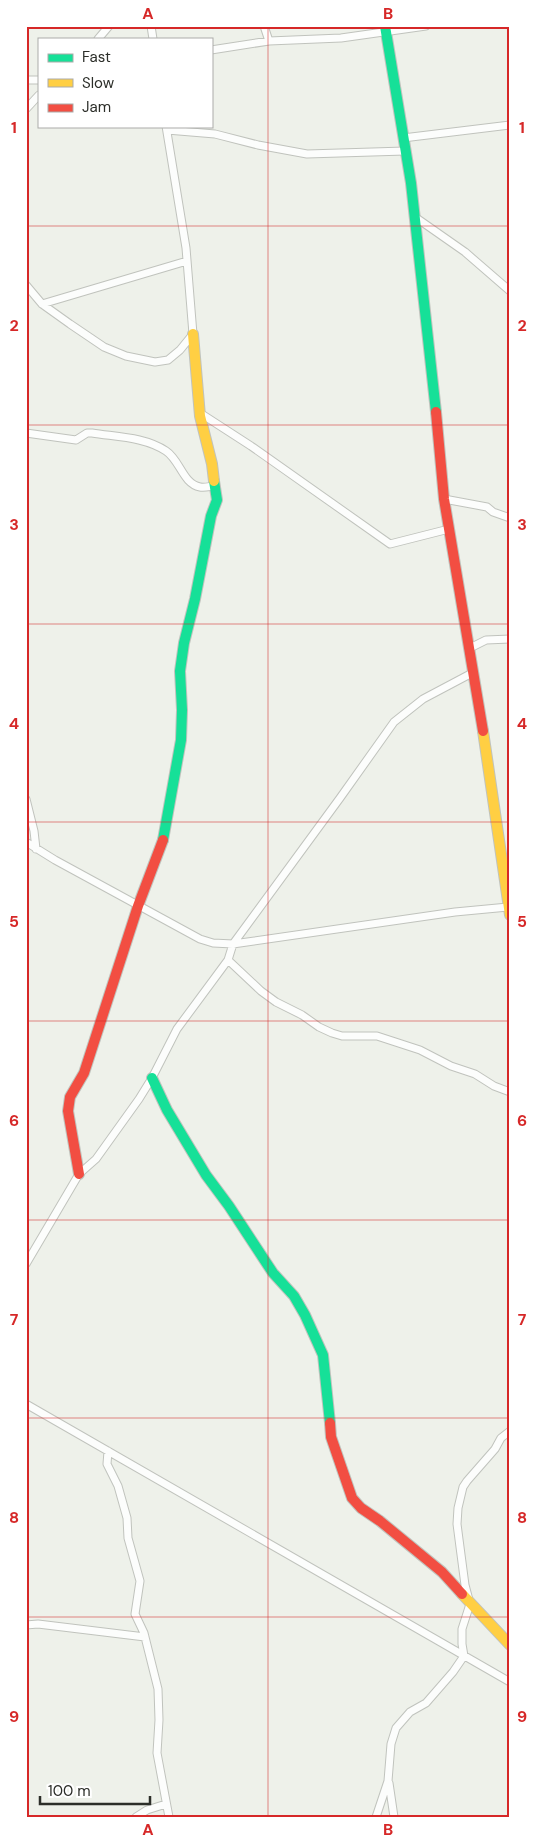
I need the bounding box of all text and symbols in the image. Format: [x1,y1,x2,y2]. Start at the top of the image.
text: A [142,3,154,24]
text: B [383,3,393,24]
legend [38,38,212,128]
text: Fast [82,47,111,67]
text: Slow [82,73,115,93]
text: Jam [82,97,111,117]
text: 1 [11,117,17,138]
text: 1 [519,117,525,138]
text: 2 [9,315,19,336]
text: 2 [517,315,527,336]
text: 3 [9,514,19,535]
text: 3 [517,514,527,535]
text: 4 [9,713,19,734]
text: 4 [517,713,527,734]
text: 5 [9,911,19,932]
text: 5 [517,911,527,932]
text: 6 [9,1110,19,1131]
text: 6 [517,1110,527,1131]
text: 7 [10,1309,19,1330]
text: 7 [518,1309,527,1330]
text: 8 [9,1507,19,1528]
text: 8 [517,1507,527,1528]
text: 9 [9,1706,19,1727]
text: 9 [517,1706,527,1727]
scale bar [40,1773,150,1805]
text: 100 m [48,1781,91,1801]
text: A [142,1819,154,1840]
text: B [383,1819,393,1840]

